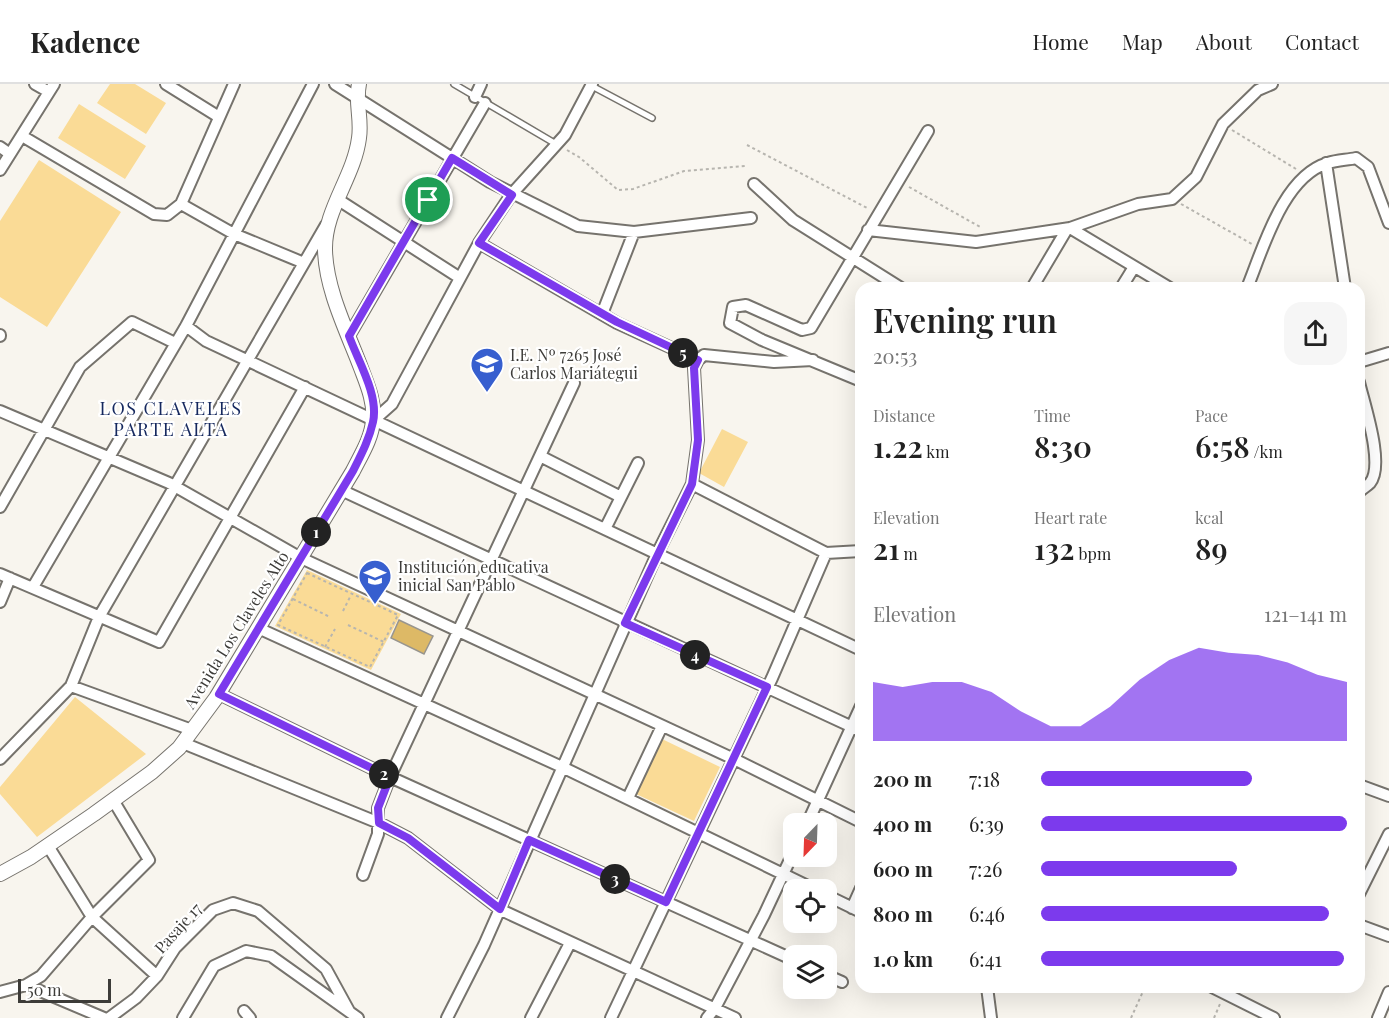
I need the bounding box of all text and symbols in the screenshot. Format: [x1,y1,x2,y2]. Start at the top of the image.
text: Kadence [30,23,140,60]
text: Home [1033,27,1089,55]
text: Map [1122,27,1163,55]
text: About [1196,27,1252,55]
text: Contact [1285,27,1359,55]
pin [402,174,453,225]
icon: arrive [411,183,444,216]
text: Evening run [873,297,1057,341]
button: share [1284,302,1347,365]
pin: 5 [668,338,698,368]
text: 5 [679,342,687,363]
text: 20:53 [873,342,917,369]
place label: I.E. Nº 7265 José Carlos Mariátegui [510,344,638,383]
school or university icon: I.E. Nº 7265 José Carlos Mariátegui [469,346,505,393]
district label: LOS CLAVELES PARTE ALTA [99,396,243,441]
text: Distance [873,405,935,426]
text: Time [1034,405,1071,426]
text: Pace [1195,405,1228,426]
text: 1.22 [873,426,923,466]
text: 8:30 [1034,426,1092,466]
text: 6:58 [1195,426,1250,466]
text: km [923,441,949,462]
text: /km [1250,441,1283,462]
text: Elevation [873,507,940,528]
text: Heart rate [1034,507,1107,528]
text: kcal [1195,507,1224,528]
pin: 1 [301,517,331,547]
text: 1 [313,521,319,542]
text: 21 [873,528,900,568]
text: 132 [1034,528,1075,568]
text: 89 [1195,528,1228,568]
text: m [900,543,918,564]
text: bpm [1075,543,1111,564]
street label: Avenida Los Claveles Alto [178,547,293,713]
place label: Institución educativa inicial San Pablo [398,556,549,595]
school or university icon: Institución educativa inicial San Pablo [357,558,393,605]
text: Elevation [873,600,956,627]
text: 121–141 m [1264,600,1347,627]
pin: 4 [680,640,710,670]
text: 4 [691,644,699,665]
pin: 2 [369,759,399,789]
text: 2 [380,763,388,784]
text: 200 m [873,765,932,792]
text: 7:18 [969,765,1000,792]
text: 400 m [873,810,932,837]
text: 6:39 [969,810,1004,837]
north arrow [783,813,837,867]
map controls [783,813,837,999]
text: 600 m [873,855,933,882]
text: 7:26 [969,855,1002,882]
pin: 3 [600,864,630,894]
text: 3 [611,868,619,889]
button: locate [783,879,837,933]
street label: Pasaje 17 [149,898,206,957]
text: 800 m [873,900,933,927]
text: 6:46 [969,900,1005,927]
button: layers [783,945,837,999]
text: 1.0 km [873,945,933,972]
text: 6:41 [969,945,1002,972]
scale bar [18,976,111,1004]
text: 50 m [27,979,61,1000]

